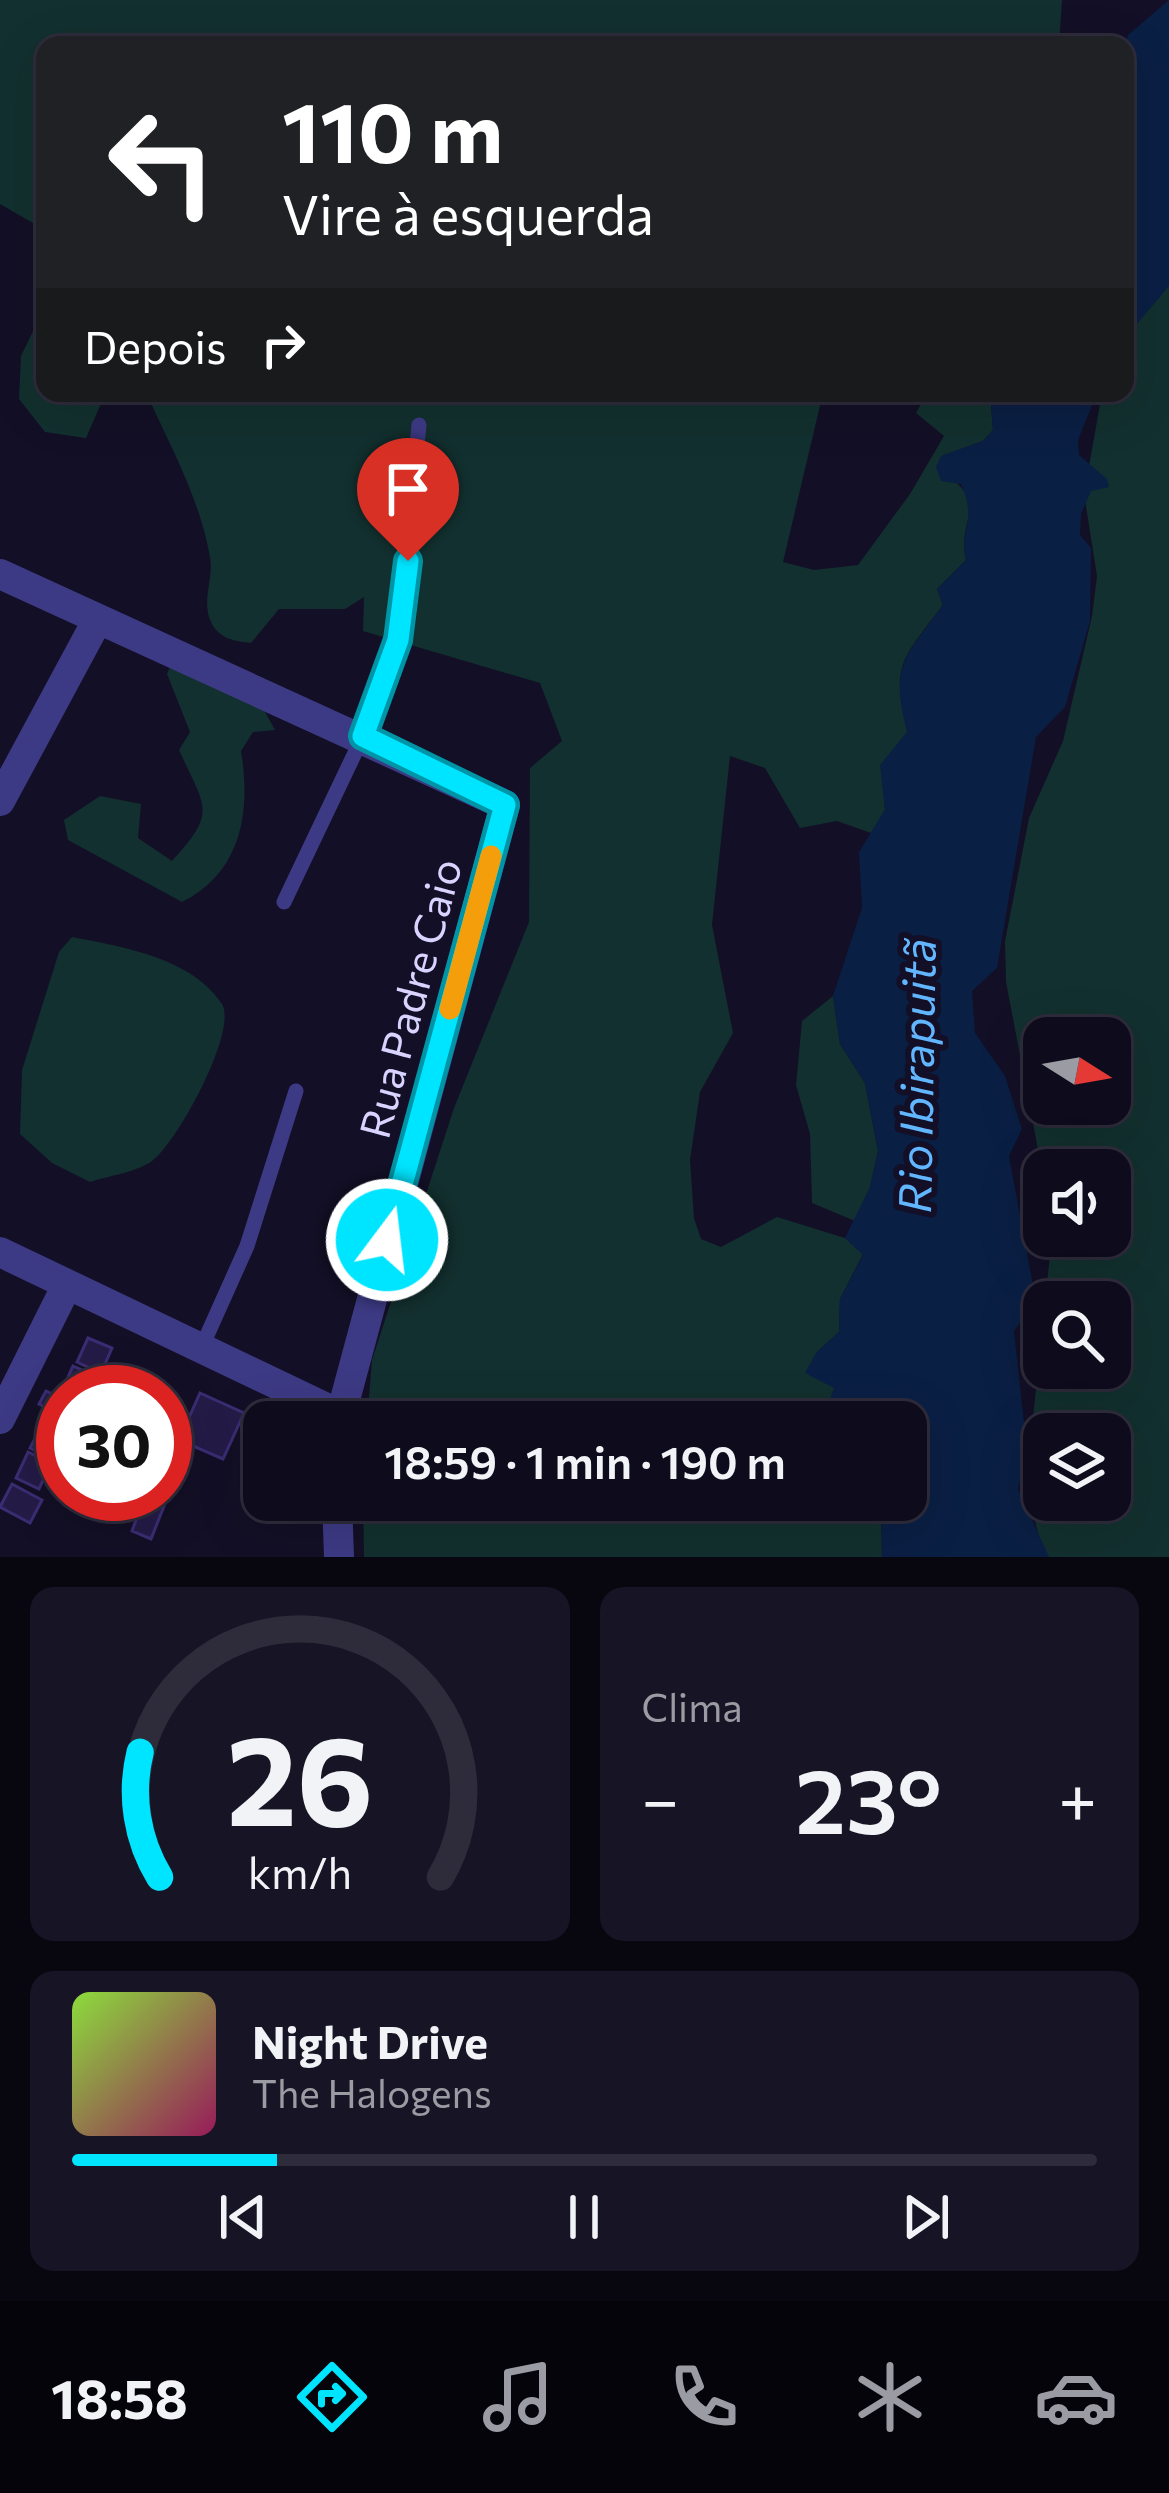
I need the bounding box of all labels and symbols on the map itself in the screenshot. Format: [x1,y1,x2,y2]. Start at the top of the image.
pin [357,438,459,561]
street label: Rua Padre Caio [347,853,471,1143]
water label: Rio Ibirapuitã [885,937,945,1214]
north arrow [1023,1017,1131,1125]
position arrow [324,1177,450,1303]
speed limit sign: 30 [36,1365,192,1521]

